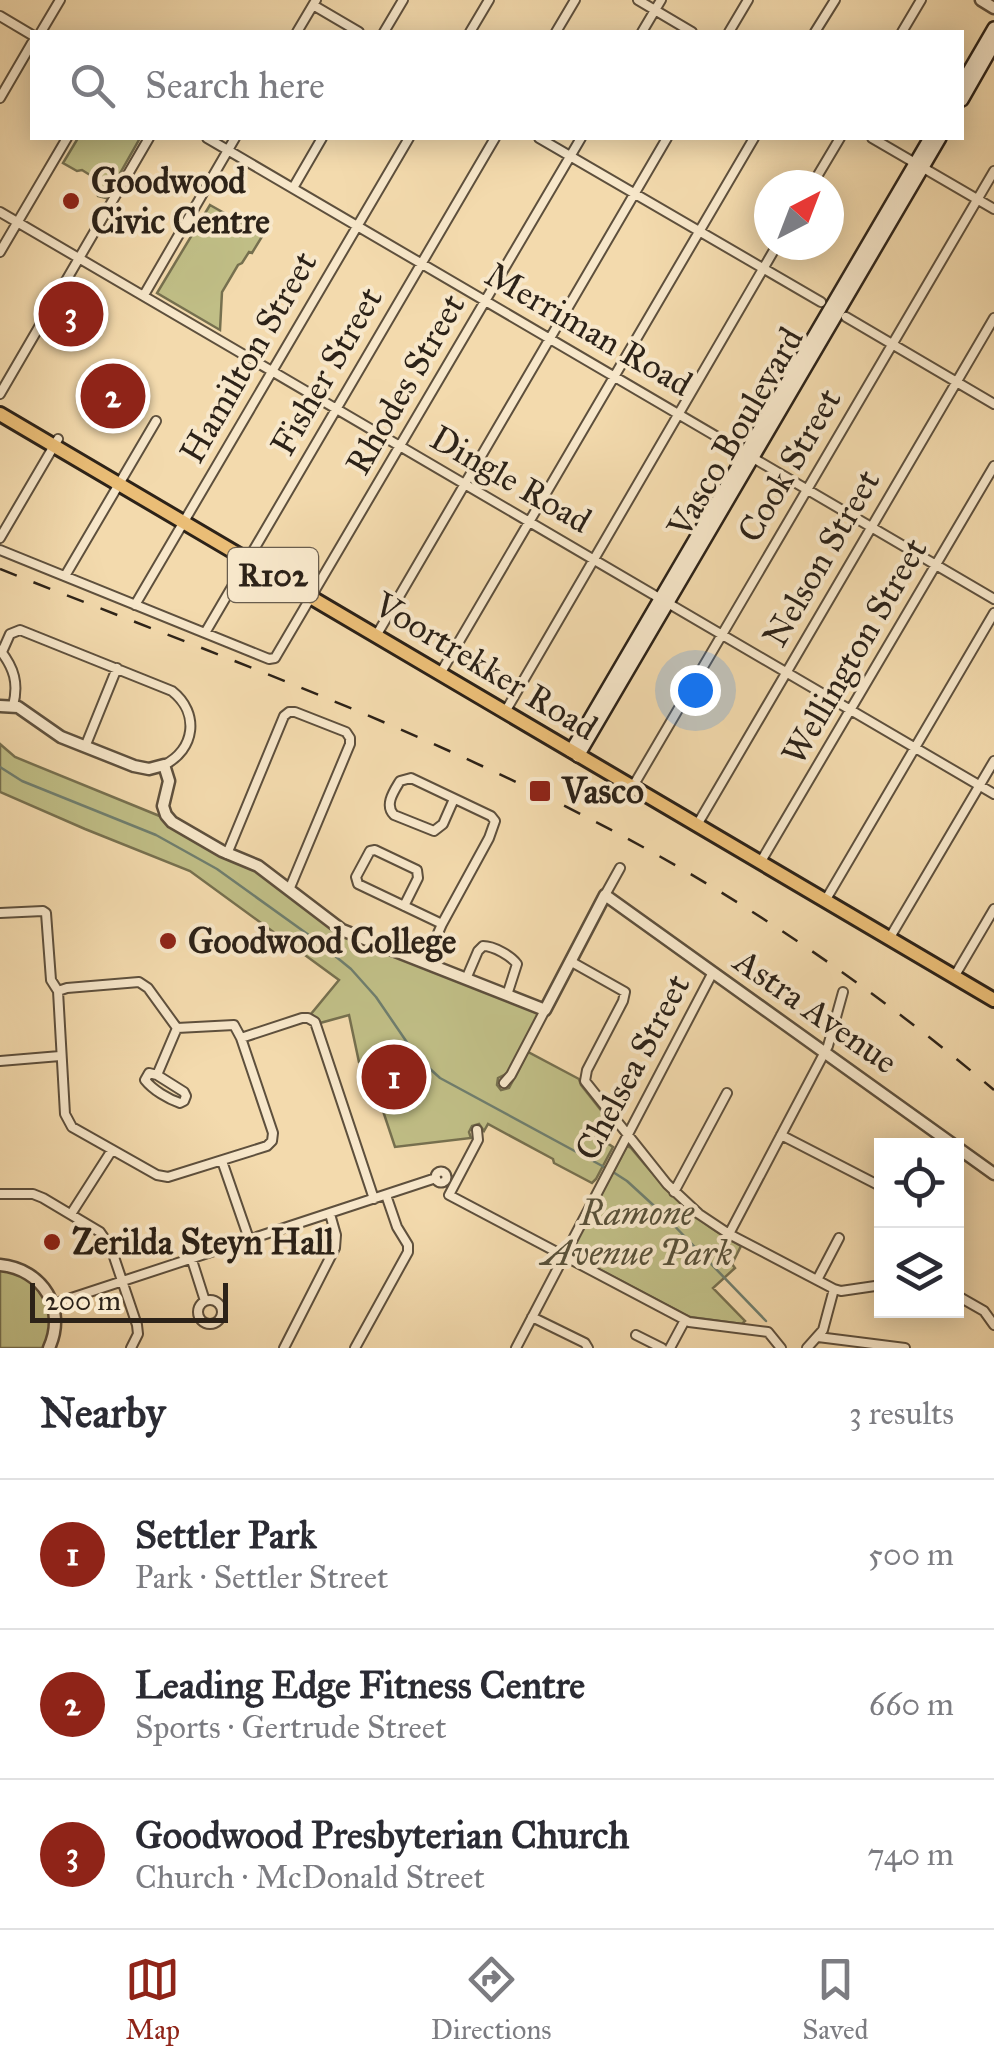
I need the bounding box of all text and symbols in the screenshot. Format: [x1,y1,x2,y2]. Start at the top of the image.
search box [30,30,964,140]
icon: search [65,58,120,113]
text: Search here [145,62,325,108]
place label: Goodwood Civic Centre [91,160,270,243]
north arrow [754,170,844,260]
marker: Goodwood Civic Centre [60,190,82,212]
street label: Hamilton Street [171,244,326,471]
street label: Merriman Road [478,253,700,406]
pin: 3 [38,276,104,352]
street label: Fisher Street [261,280,392,463]
street label: Rhodes Street [337,286,474,482]
street label: Vasco Boulevard [658,319,813,546]
pin: 2 [80,358,146,434]
street label: Cook Street [728,381,851,550]
street label: Dingle Road [423,416,599,543]
street label: Nelson Street [753,462,889,654]
street label: Wellington Street [772,531,937,772]
road number: R102 [228,548,318,602]
street label: Voortrekker Road [366,582,605,750]
your location [670,665,721,716]
place label: Vasco [561,770,644,813]
marker: Vasco [527,778,553,804]
place label: Goodwood College [188,920,457,963]
marker: Goodwood College [157,930,179,952]
street label: Astra Avenue [724,938,906,1083]
street label: Chelsea Street [566,967,699,1167]
pin: 1 [362,1040,426,1114]
map controls [874,1138,964,1318]
button: locate [874,1138,964,1228]
park label: Ramone Avenue Park [539,1192,733,1275]
place label: Zerilda Steyn Hall [72,1221,335,1264]
button: layers [874,1228,964,1318]
marker: Zerilda Steyn Hall [41,1231,63,1253]
scale bar [30,1278,228,1322]
text: 200 m [45,1283,121,1318]
text: Nearby [40,1387,165,1439]
text: 3 results [849,1394,954,1433]
text: Settler Park [135,1512,317,1558]
text: 1 [66,1535,79,1574]
text: 500 m [868,1535,954,1574]
text: Park · Settler Street [135,1558,388,1597]
text: Leading Edge Fitness Centre [135,1662,585,1708]
text: 2 [65,1685,80,1724]
text: 660 m [869,1685,954,1724]
text: Sports · Gertrude Street [135,1708,447,1747]
text: Goodwood Presbyterian Church [135,1812,629,1858]
text: 3 [66,1835,79,1874]
text: 740 m [867,1835,954,1874]
text: Church · McDonald Street [135,1858,485,1897]
tab: Map [125,1952,180,2047]
tab: Directions [431,1952,552,2047]
tab: Saved [802,1952,869,2047]

